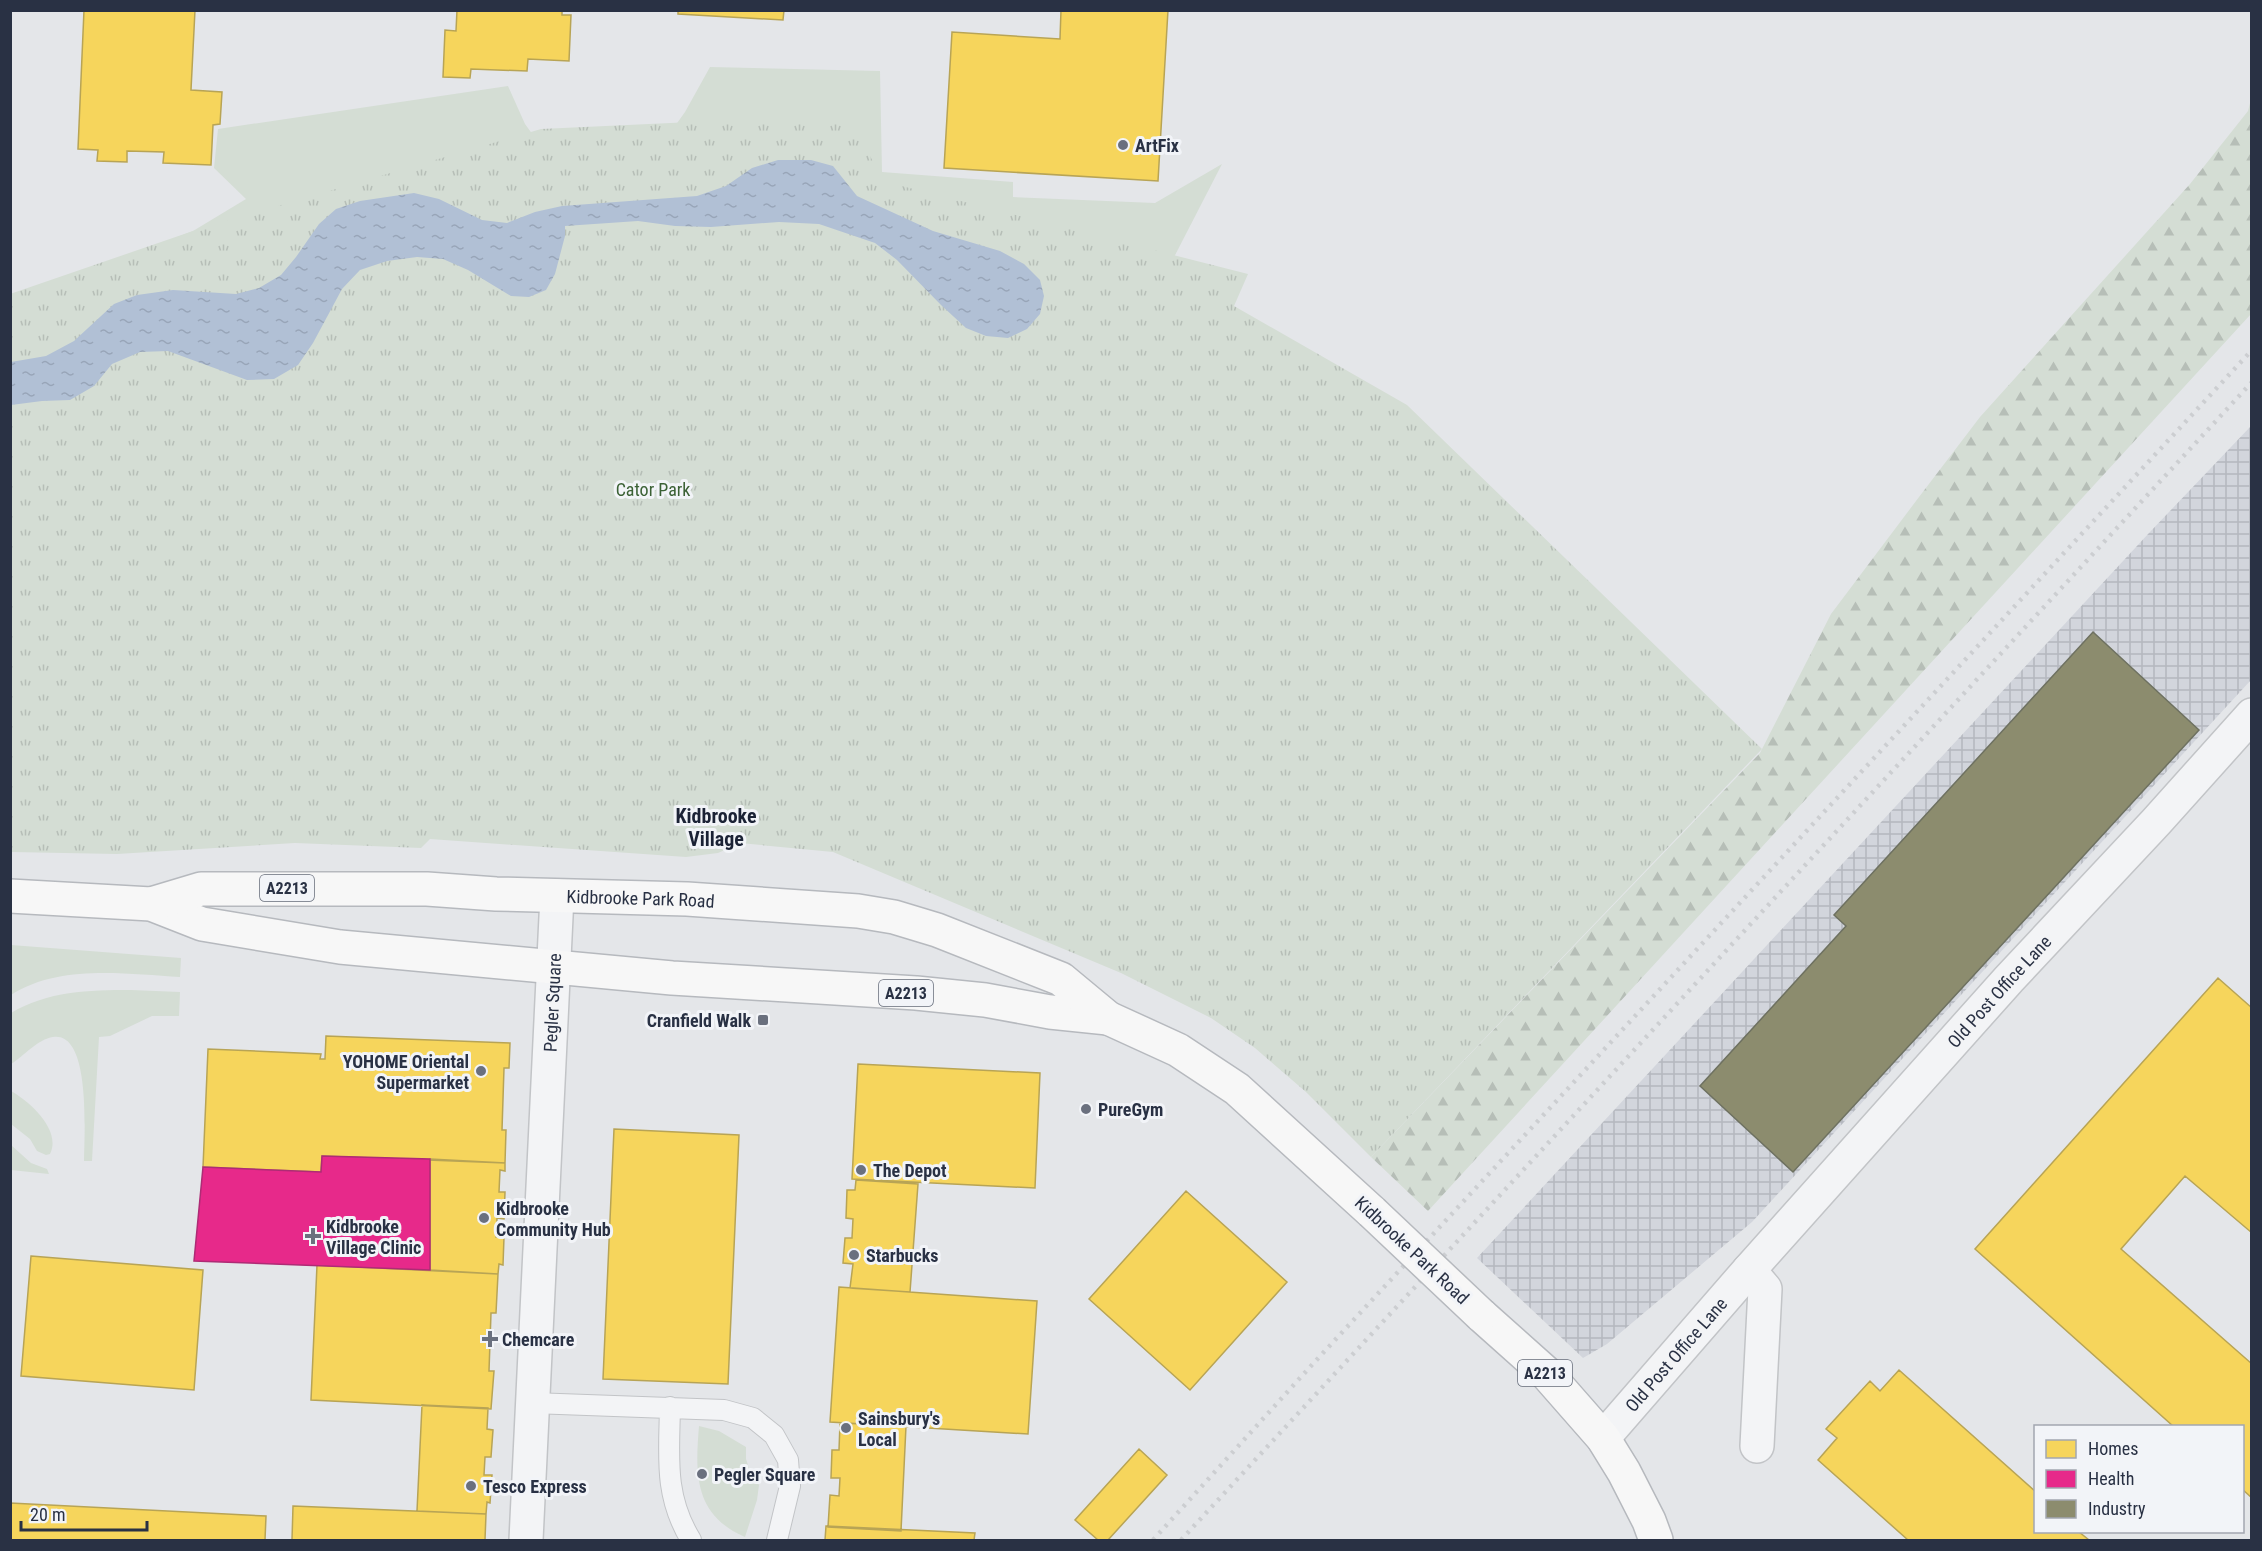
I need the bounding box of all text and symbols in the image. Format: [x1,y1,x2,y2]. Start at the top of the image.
place label: ArtFix [1135,135,1179,156]
marker: ArtFix [1116,138,1130,152]
park label: Cator Park [616,479,690,500]
district label: Kidbrooke Village [675,804,757,851]
road number: A2213 [260,875,314,901]
street label: Kidbrooke Park Road [566,885,715,911]
street label: Old Post Office Lane [1943,931,2055,1052]
street label: Pegler Square [539,953,565,1052]
road number: A2213 [879,980,933,1006]
place label: Cranfield Walk [647,1010,751,1031]
marker: Cranfield Walk [756,1013,770,1027]
place label: YOHOME Oriental Supermarket [343,1051,469,1093]
marker: YOHOME Oriental Supermarket [474,1064,488,1078]
place label: PureGym [1098,1099,1163,1120]
marker: PureGym [1079,1102,1093,1116]
place label: The Depot [873,1160,947,1181]
marker: The Depot [854,1163,868,1177]
street label: Kidbrooke Park Road [1351,1192,1473,1308]
place label: Kidbrooke Community Hub [496,1198,611,1240]
marker: Kidbrooke Community Hub [477,1211,491,1225]
place label: Kidbrooke Village Clinic [326,1216,421,1258]
marker: Kidbrooke Village Clinic [304,1227,322,1245]
place label: Starbucks [866,1245,939,1266]
marker: Starbucks [847,1248,861,1262]
street label: Old Post Office Lane [1621,1293,1731,1416]
place label: Chemcare [502,1329,575,1350]
marker: Chemcare [483,1332,497,1346]
road number: A2213 [1518,1360,1572,1386]
place label: Sainsbury's Local [858,1408,940,1450]
marker: Sainsbury's Local [839,1421,853,1435]
legend [2034,1425,2244,1533]
text: Homes [2088,1438,2138,1459]
place label: Pegler Square [714,1464,816,1485]
marker: Pegler Square [695,1467,709,1481]
text: Health [2088,1468,2134,1489]
place label: Tesco Express [483,1476,587,1497]
marker: Tesco Express [464,1479,478,1493]
scale bar [21,1494,147,1532]
text: Industry [2088,1498,2146,1519]
text: 20 m [30,1504,65,1525]

